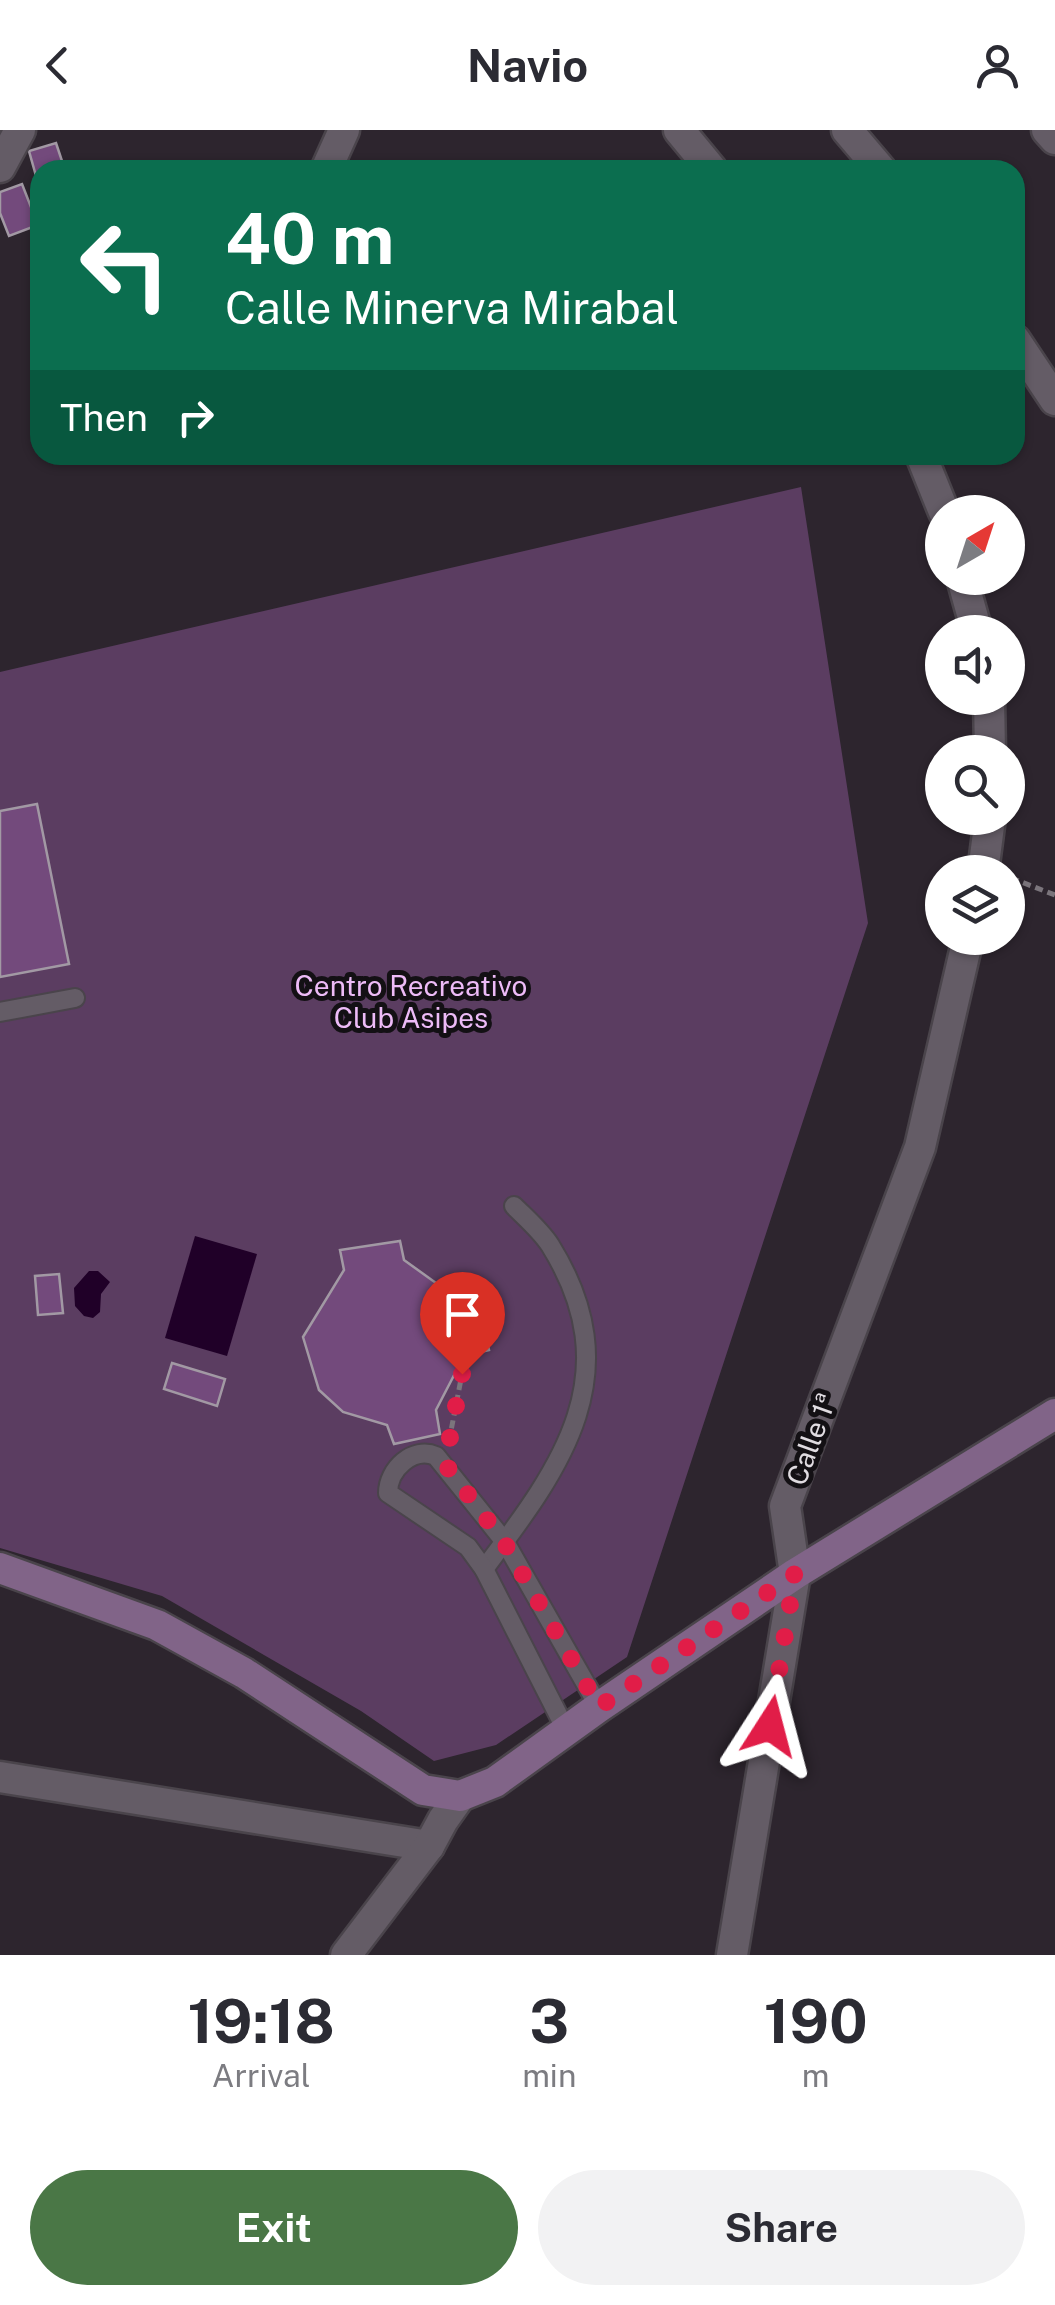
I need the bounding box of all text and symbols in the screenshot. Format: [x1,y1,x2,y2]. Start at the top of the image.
icon: back [30,38,85,93]
icon: person [970,38,1025,93]
text: Navio [467,39,588,92]
text: 40 m [225,197,395,280]
icon: left [60,200,190,330]
text: Calle Minerva Mirabal [225,281,679,334]
icon: right [168,390,223,445]
text: Then [60,395,148,440]
north arrow [925,495,1025,595]
map controls [925,495,1025,955]
button: sound [925,615,1025,715]
button: search [925,735,1025,835]
button: layers [925,855,1025,955]
park label: Centro Recreativo Club Asipes [295,969,527,1034]
pin [420,1272,505,1375]
icon: arrive [435,1287,490,1342]
street label: Calle 1ª [779,1388,843,1490]
position arrow [718,1674,822,1778]
text: 19:18 [187,1986,335,2057]
text: 3 [529,1986,569,2057]
text: 190 [764,1986,868,2057]
text: Arrival [212,2057,310,2094]
text: min [522,2057,576,2094]
text: m [802,2057,830,2094]
button: Exit [30,2170,518,2285]
button: Share [538,2170,1025,2285]

